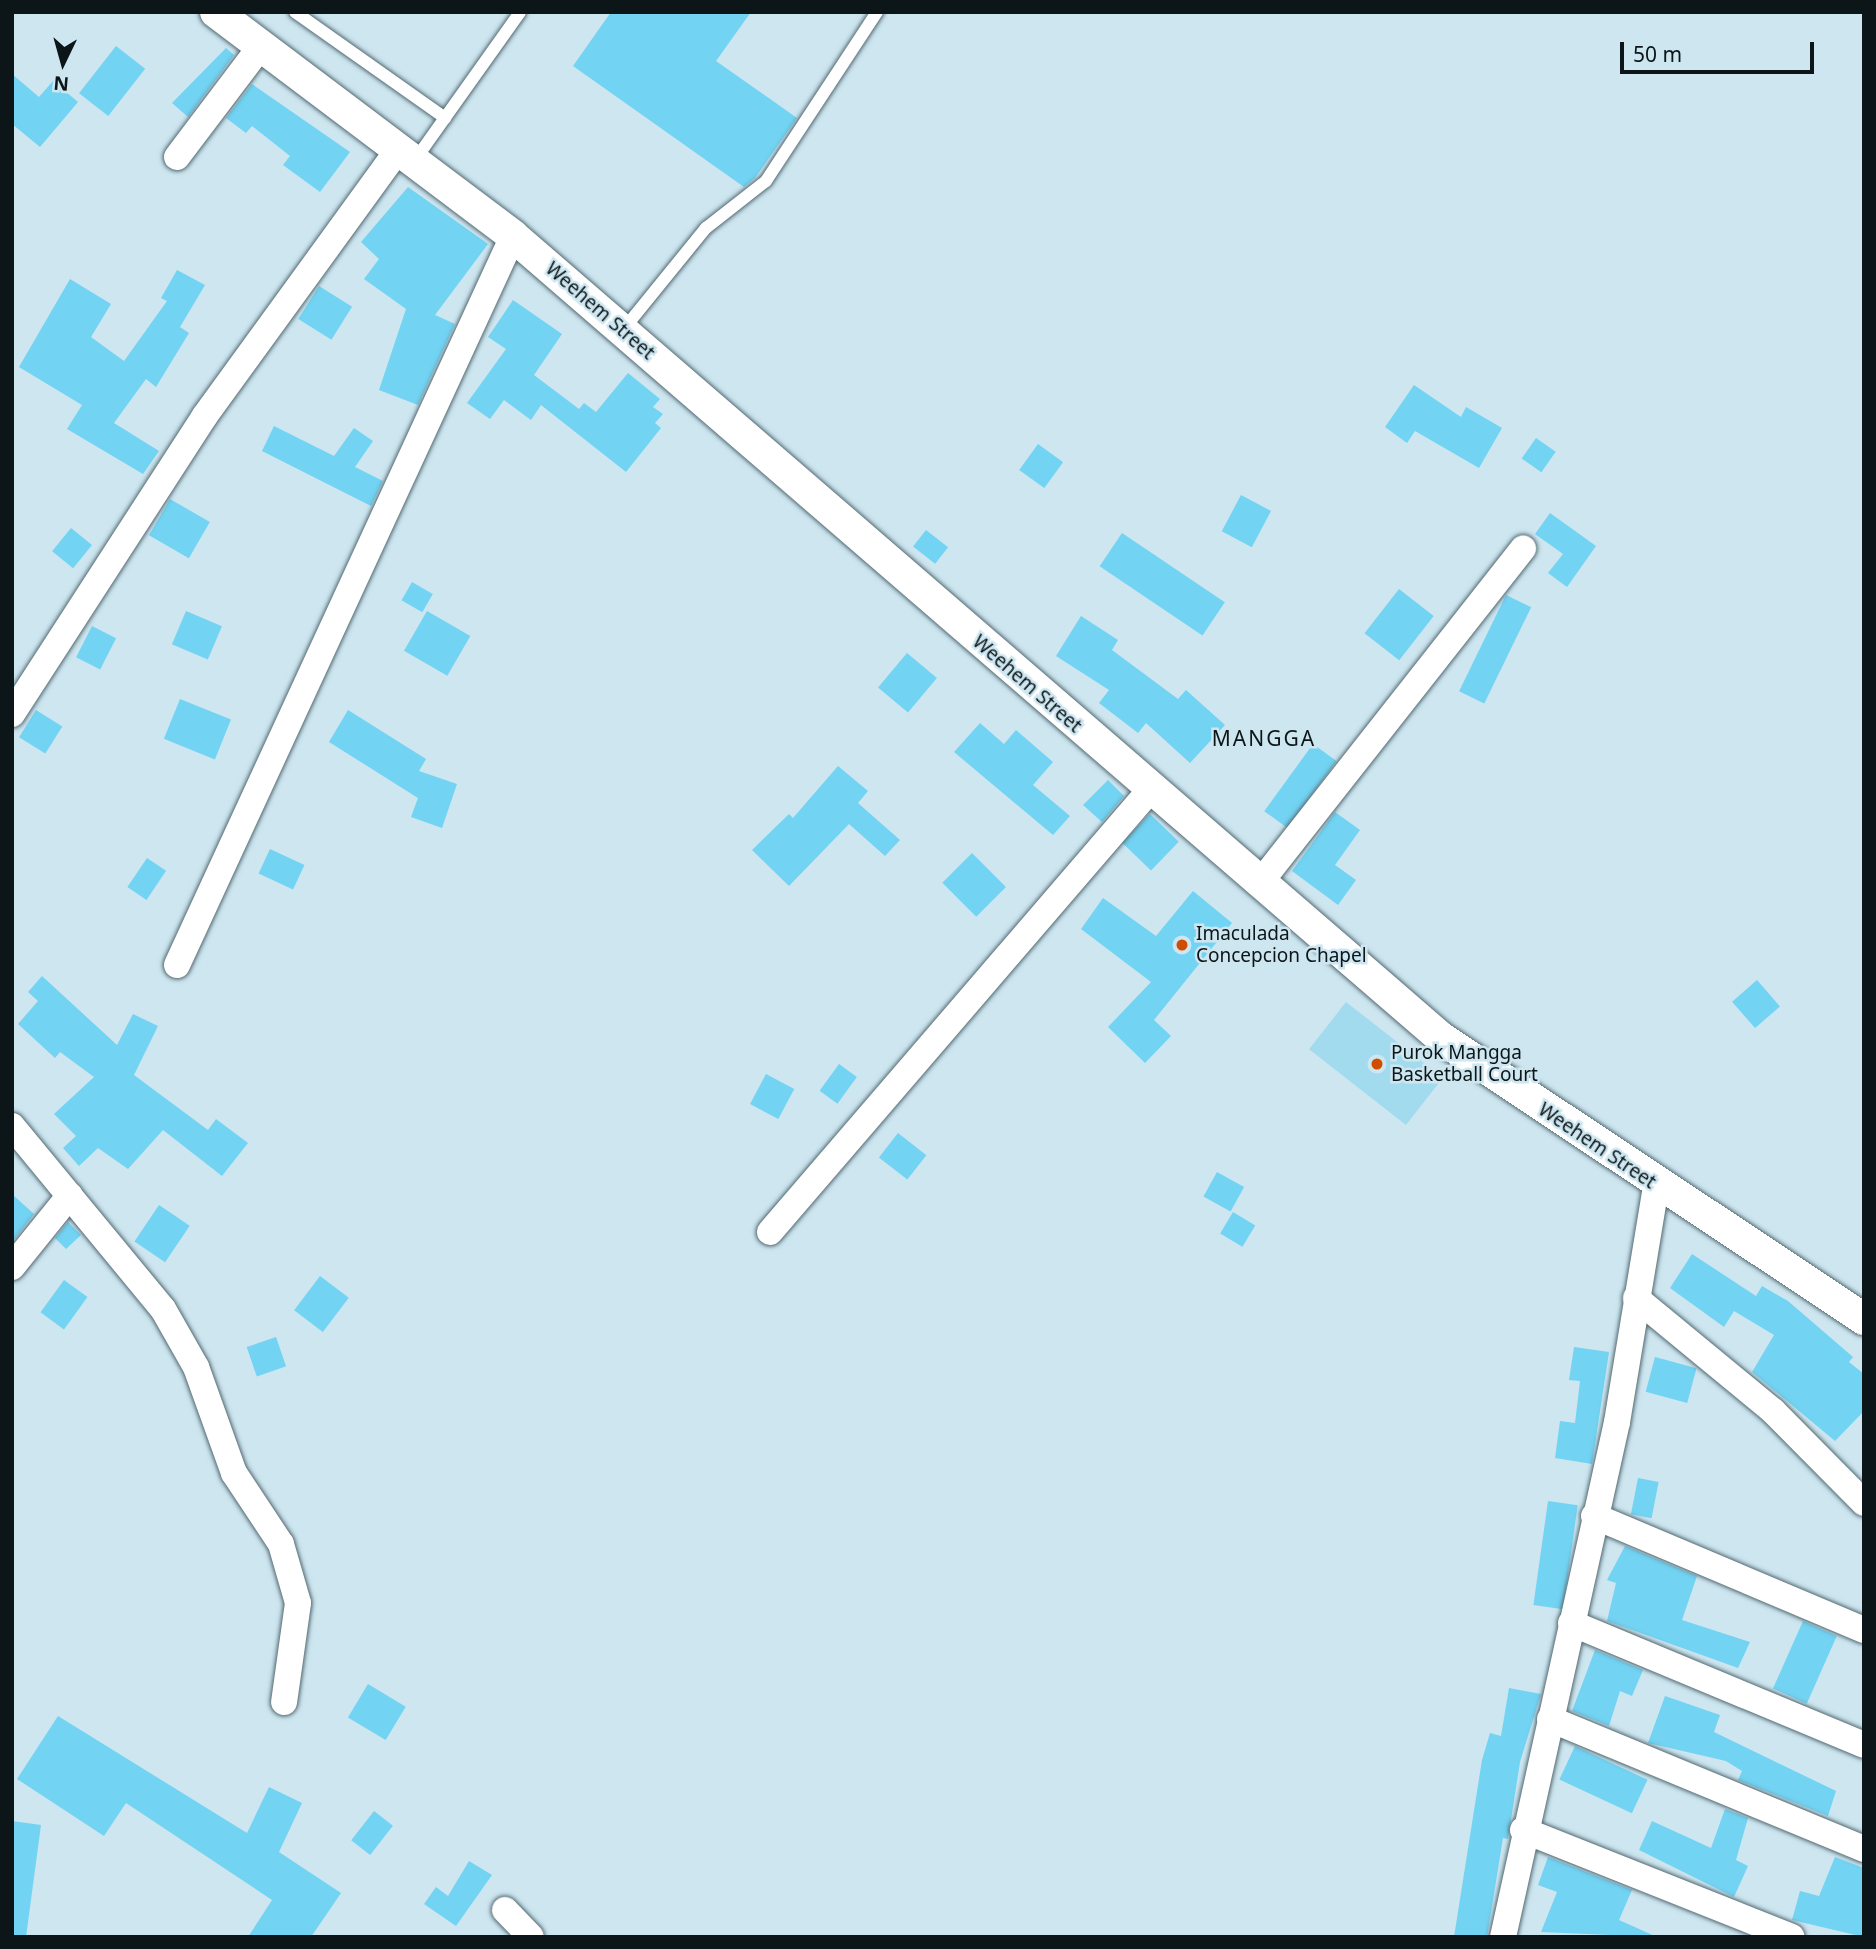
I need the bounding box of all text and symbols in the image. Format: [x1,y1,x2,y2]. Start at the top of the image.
north arrow [28,28,98,98]
scale bar [1624,28,1818,72]
text: 50 m [1633,40,1682,68]
text: N [52,70,70,98]
street label: Weehem Street [541,257,659,365]
street label: Weehem Street [968,630,1086,738]
district label: MANGGA [1213,725,1315,751]
place label: Imaculada Concepcion Chapel [1196,923,1367,967]
marker: Imaculada Concepcion Chapel [1174,937,1190,953]
place label: Purok Mangga Basketball Court [1391,1042,1538,1086]
marker: Purok Mangga Basketball Court [1369,1056,1385,1072]
street label: Weehem Street [1534,1098,1660,1194]

